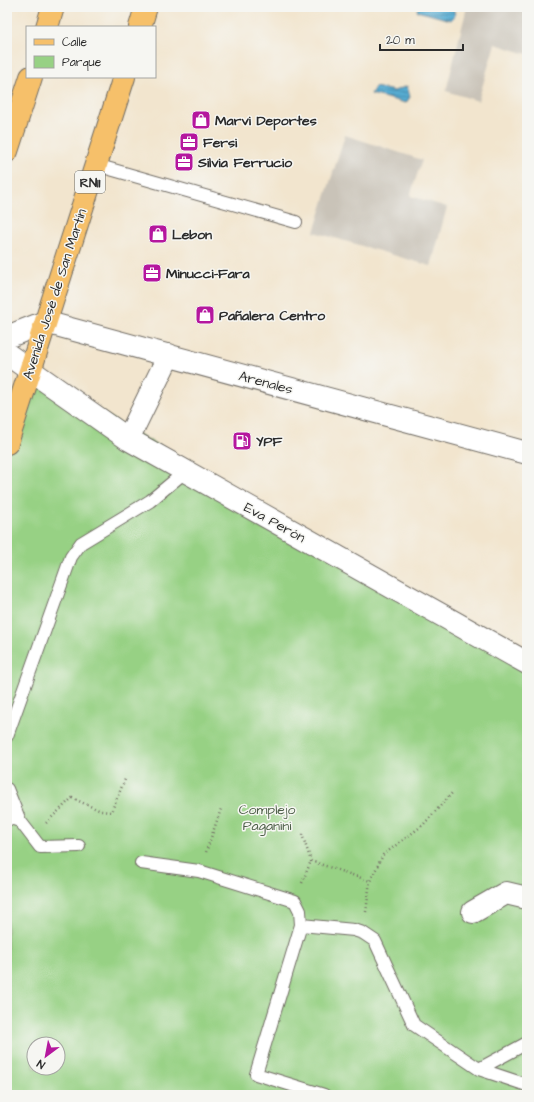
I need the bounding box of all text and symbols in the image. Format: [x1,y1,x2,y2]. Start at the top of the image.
legend [26,26,156,78]
scale bar [380,26,463,52]
text: 20 m [386,32,415,49]
text: Calle [62,34,87,51]
text: Parque [62,54,102,71]
shop icon: Marvi Deportes [190,109,212,131]
place label: Marvi Deportes [215,111,317,131]
office icon: Fersi [178,131,200,153]
place label: Fersi [203,133,238,153]
office icon: Silvia Ferrucio [173,151,195,173]
place label: Silvia Ferrucio [197,153,292,173]
road number: RN11 [75,171,105,193]
street label: Avenida José de San Martín [18,206,92,382]
shop icon: Lebon [147,223,169,245]
place label: Lebon [172,225,212,245]
office icon: Minucci-Fara [141,262,163,284]
place label: Minucci-Fara [166,264,251,284]
shop icon: Pañalera Centro [194,304,216,326]
place label: Pañalera Centro [219,306,325,326]
street label: Arenales [236,366,295,400]
fuel station icon: YPF [231,430,253,452]
place label: YPF [256,432,282,452]
street label: Eva Perón [240,498,309,548]
park label: Complejo Paganini [239,800,295,836]
north arrow [26,1036,66,1076]
text: N [34,1056,48,1072]

